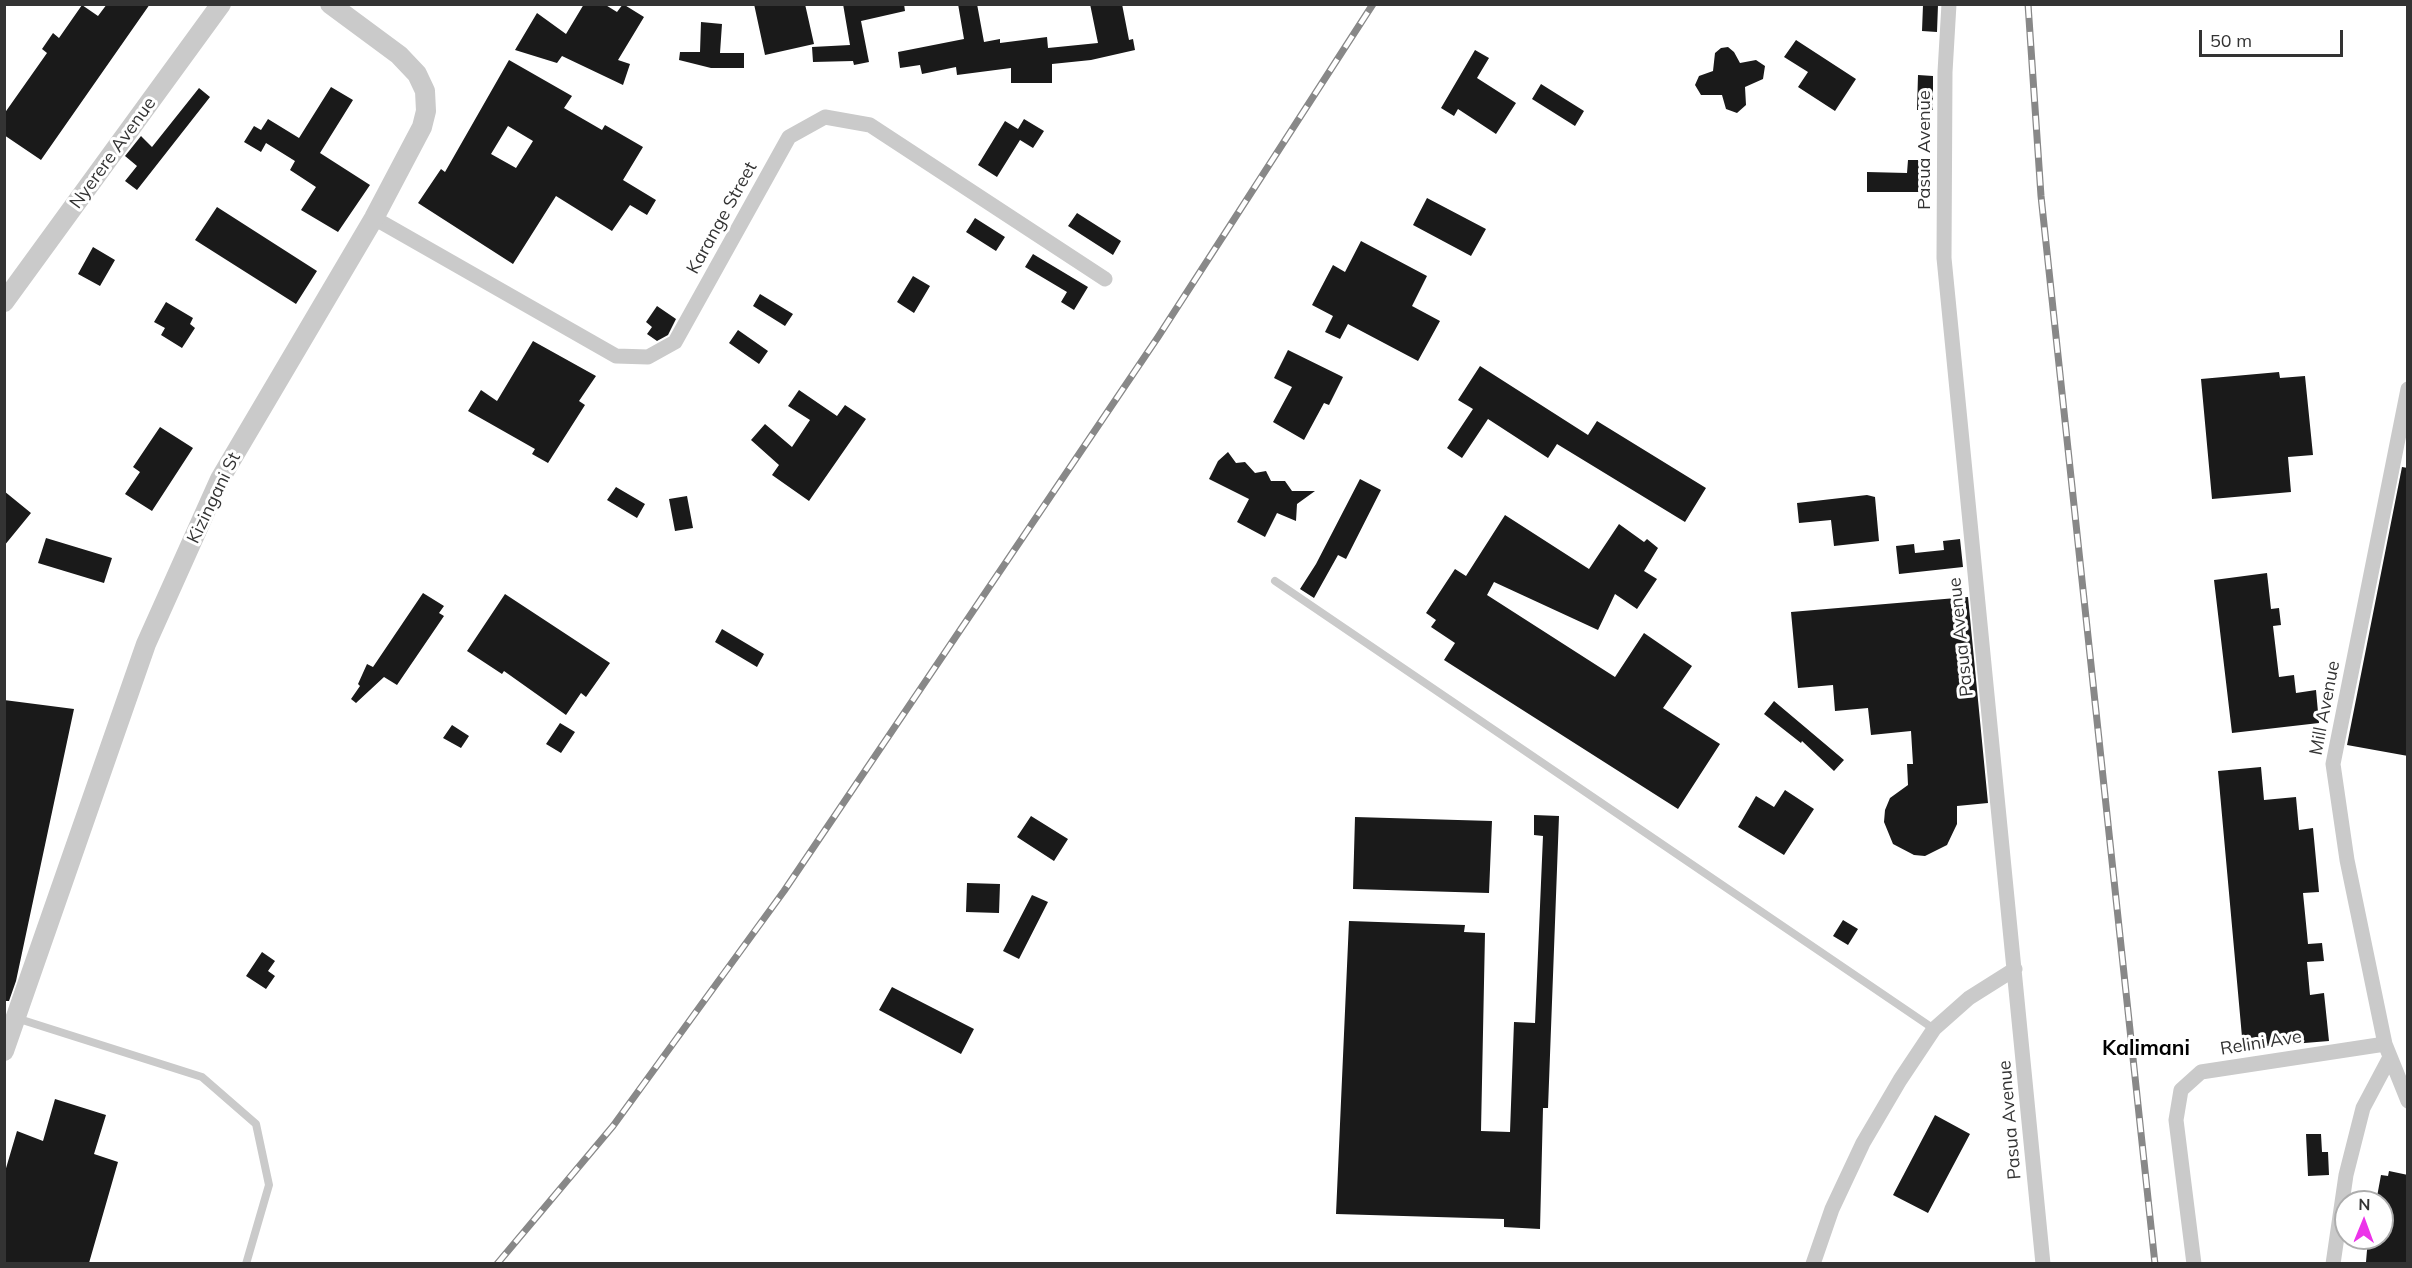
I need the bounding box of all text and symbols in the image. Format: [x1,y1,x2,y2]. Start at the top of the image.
scale bar [2202,18,2346,56]
text: 50 m [2210,29,2252,52]
street label: Pasua Avenue [1914,90,1936,210]
street label: Nyerere Avenue [65,93,161,213]
street label: Karange Street [682,158,762,278]
street label: Kizingani St [183,449,245,547]
street label: Pasua Avenue [1944,576,1978,698]
street label: Mill Avenue [2305,659,2345,757]
street label: Relini Ave [2219,1026,2303,1060]
district label: Kalimani [2102,1036,2190,1062]
street label: Pasua Avenue [1994,1059,2026,1181]
north arrow [2334,1190,2394,1250]
text: N [2358,1194,2370,1214]

